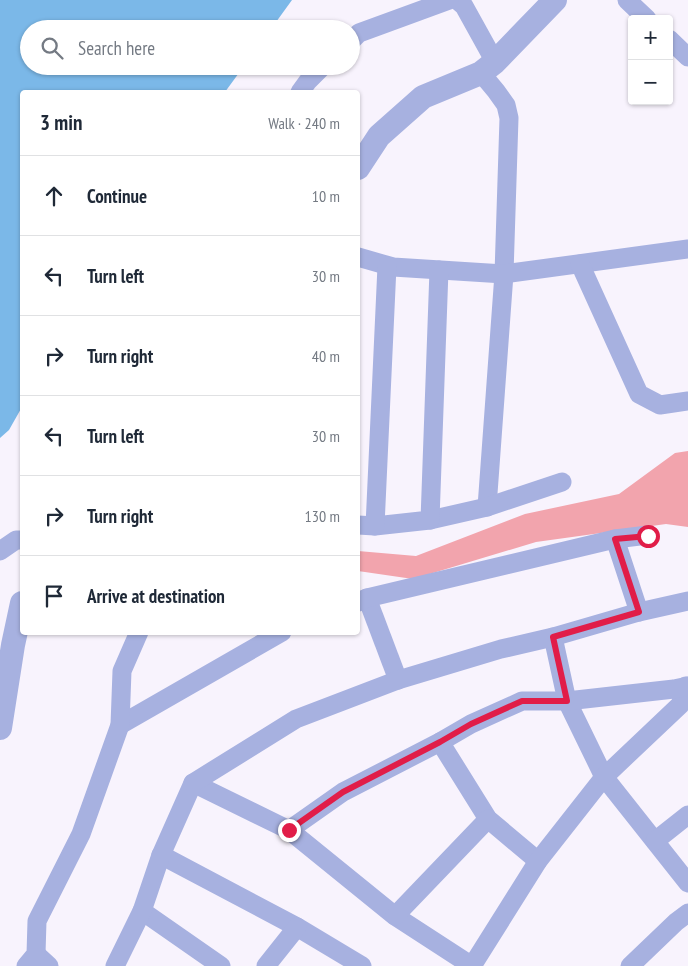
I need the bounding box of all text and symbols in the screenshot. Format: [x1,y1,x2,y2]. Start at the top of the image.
map controls [628,15,673,105]
button: + [628,15,673,60]
search box [20,20,360,75]
icon: search [38,34,66,62]
text: Search here [78,36,155,60]
button: − [628,60,673,105]
text: 3 min [40,109,82,136]
text: Walk · 240 m [268,113,340,133]
icon: ahead [40,182,68,210]
text: Continue [87,184,147,208]
text: 10 m [312,186,340,206]
icon: left [40,262,68,290]
text: Turn left [87,264,144,288]
text: 30 m [312,266,340,286]
icon: right [40,342,68,370]
text: Turn right [87,344,153,368]
text: 40 m [312,346,340,366]
icon: left [40,422,68,450]
text: Turn left [87,424,144,448]
text: 30 m [312,426,340,446]
icon: right [40,502,68,530]
text: Turn right [87,504,153,528]
text: 130 m [305,506,340,526]
route start [637,525,660,548]
icon: arrive [40,582,68,610]
text: Arrive at destination [87,584,225,608]
route end [278,819,301,842]

